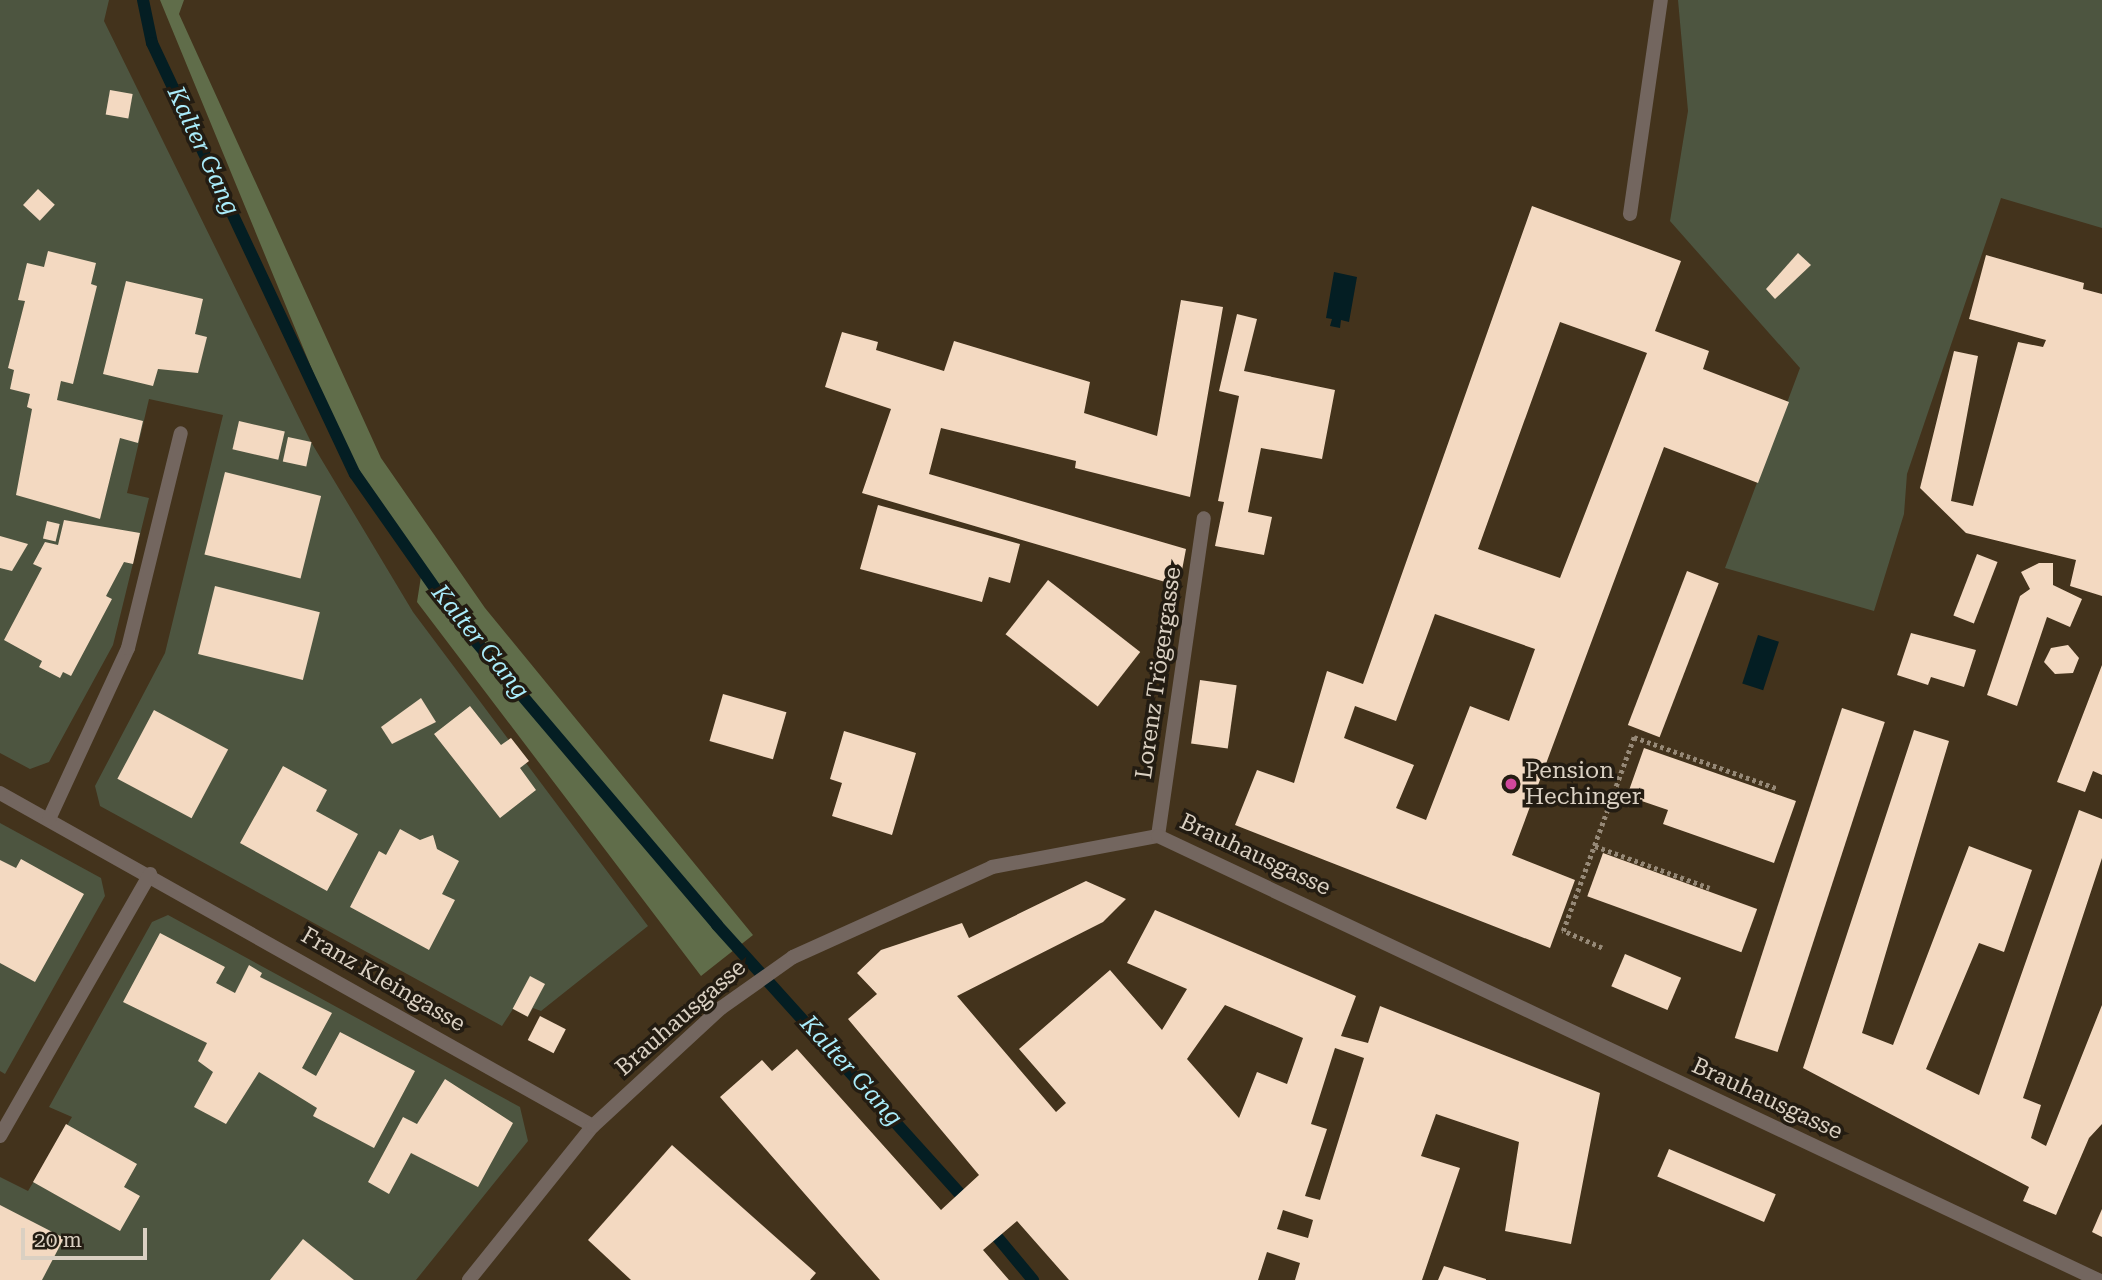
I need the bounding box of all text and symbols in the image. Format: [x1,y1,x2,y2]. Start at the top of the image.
water label: Kalter Gang [161,82,245,220]
street label: Lorenz Trögergasse [1130,565,1188,781]
water label: Kalter Gang [425,579,535,705]
place label: Pension Hechinger [1525,757,1641,811]
marker: Pension Hechinger [1503,776,1519,792]
street label: Brauhausgasse [1175,808,1335,902]
street label: Franz Kleingasse [296,922,470,1038]
street label: Brauhausgasse [610,954,752,1082]
water label: Kalter Gang [794,1010,908,1132]
street label: Brauhausgasse [1687,1052,1847,1146]
scale bar [24,1214,150,1258]
text: 20 m [34,1228,82,1252]

